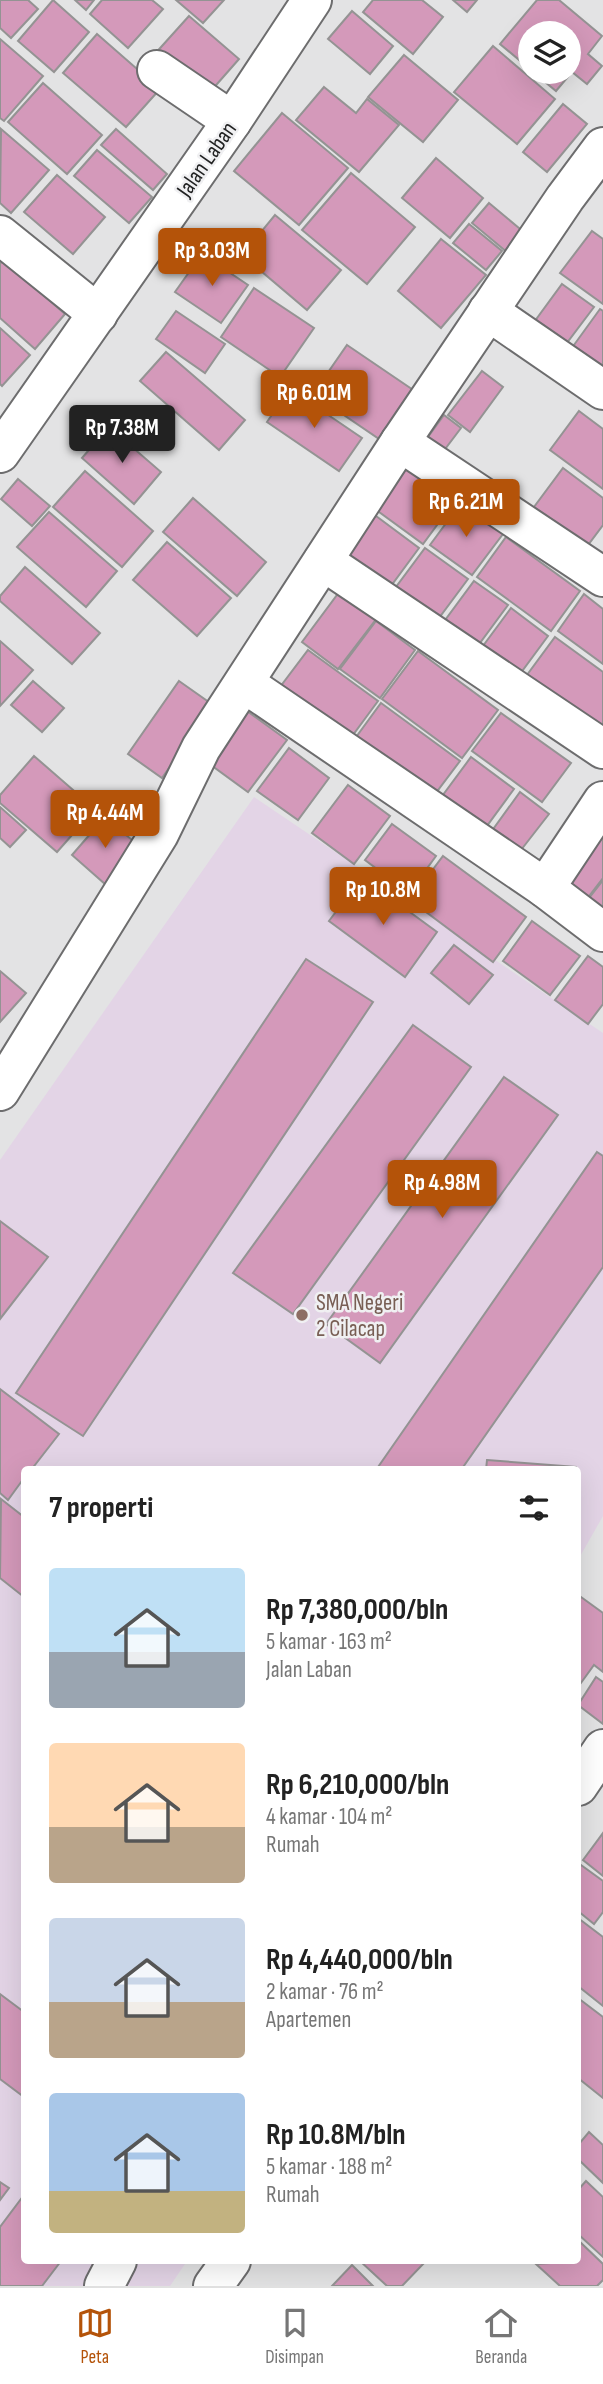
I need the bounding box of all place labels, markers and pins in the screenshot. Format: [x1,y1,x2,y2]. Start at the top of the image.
pin: Rp 3.03M [140,229,284,288]
pin: Rp 6.01M [242,370,386,430]
pin: Rp 7.38M [50,406,194,465]
pin: Rp 6.21M [394,480,538,539]
pin: Rp 4.44M [33,790,177,850]
pin: Rp 10.8M [311,867,455,927]
pin: Rp 4.98M [370,1160,514,1220]
place label: SMA Negeri 2 Cilacap [316,1289,403,1343]
marker: SMA Negeri 2 Cilacap [294,1307,310,1323]

